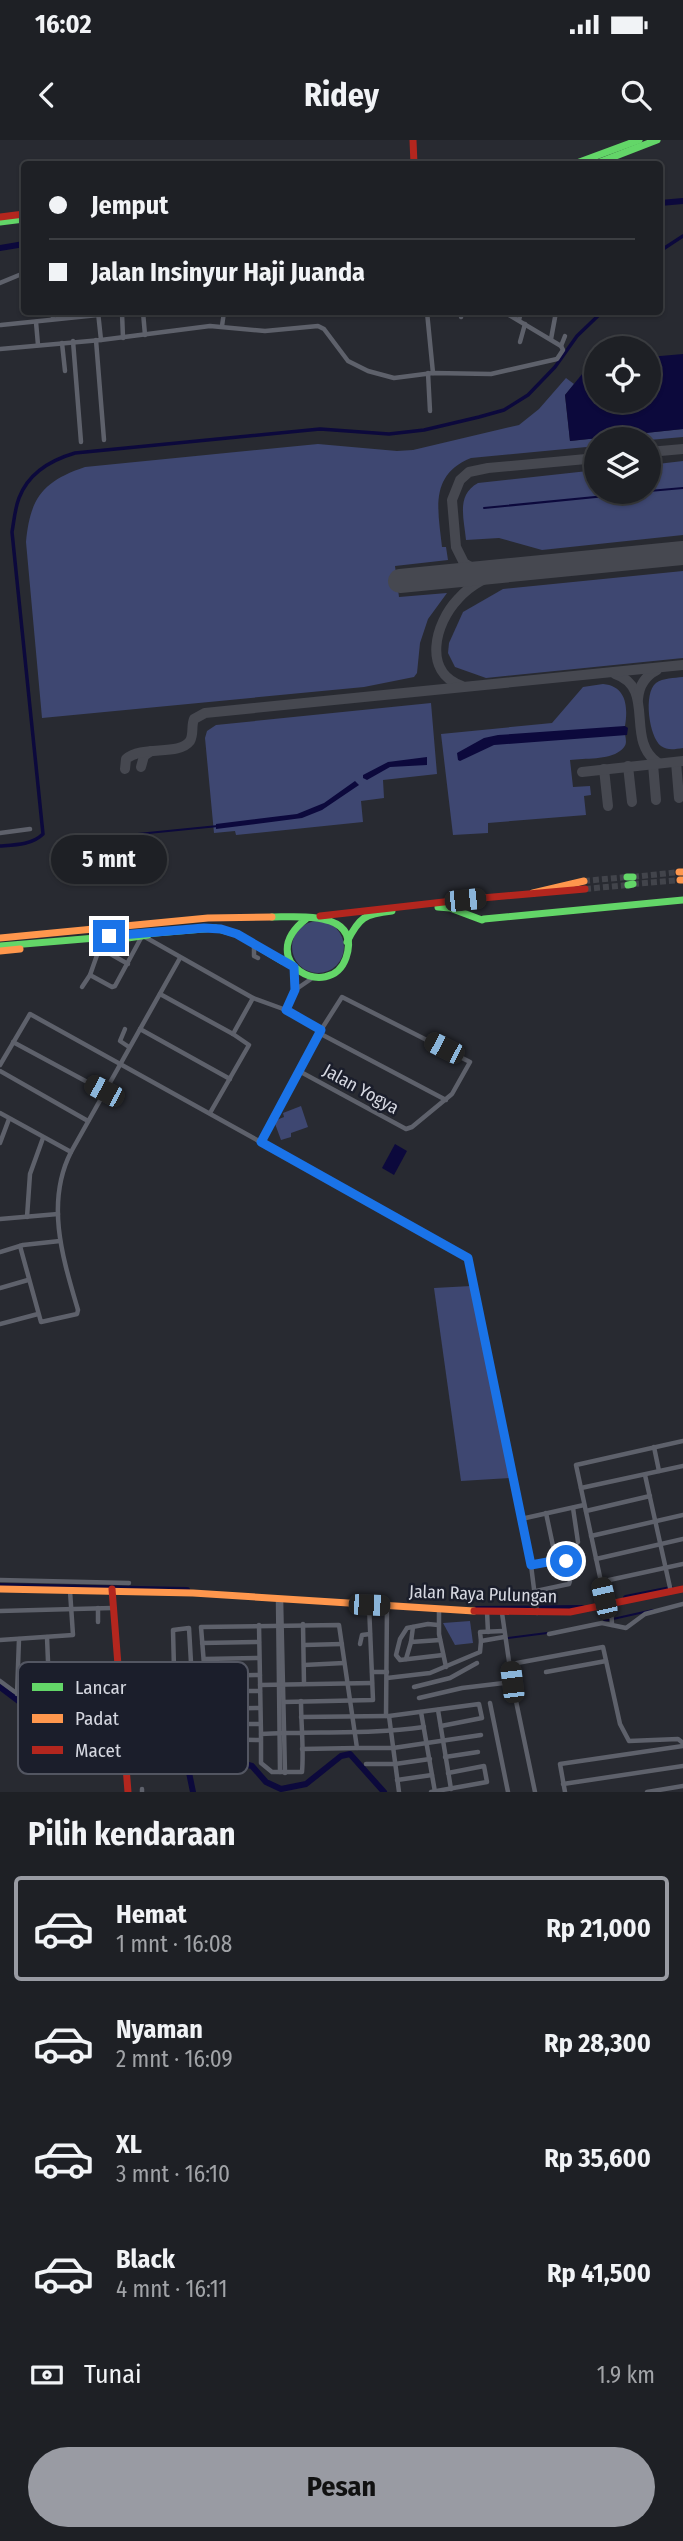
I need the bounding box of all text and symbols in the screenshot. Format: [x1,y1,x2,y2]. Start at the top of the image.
text: 16:02 [35,9,92,40]
icon: back [28,76,66,114]
text: Ridey [304,76,379,114]
icon: search [617,76,655,114]
text: Jemput [91,190,168,221]
text: Jalan Insinyur Haji Juanda [91,257,365,288]
map controls [584,336,661,504]
button: locate [584,336,661,413]
button: layers [584,427,661,504]
callout: 5 mnt [51,834,167,884]
text: 5 mnt [82,845,136,873]
car [444,887,487,913]
route end [93,920,125,952]
car [421,1029,468,1067]
street label: Jalan Yogya [319,1059,403,1119]
car [81,1072,128,1110]
route start [550,1545,582,1577]
car [590,1575,619,1621]
street label: Jalan Raya Pulungan [409,1580,557,1608]
car [348,1594,391,1616]
car [500,1660,525,1704]
legend [18,1662,248,1774]
text: Lancar [75,1676,127,1699]
text: Padat [75,1707,120,1730]
text: Macet [75,1739,122,1762]
text: Pilih kendaraan [28,1815,236,1853]
icon: car [32,1897,95,1960]
text: Hemat [116,1899,187,1930]
text: Rp 21,000 [546,1913,651,1944]
text: 1 mnt · 16:08 [116,1930,232,1958]
icon: car [32,2012,95,2075]
text: Nyaman [116,2014,203,2045]
text: Rp 28,300 [544,2028,651,2059]
text: 2 mnt · 16:09 [116,2045,233,2073]
icon: car [32,2127,95,2190]
text: XL [116,2129,142,2160]
text: Rp 35,600 [544,2143,651,2174]
text: 3 mnt · 16:10 [116,2160,230,2188]
icon: car [32,2242,95,2305]
text: Black [116,2244,175,2275]
text: Rp 41,500 [547,2258,651,2289]
text: 4 mnt · 16:11 [116,2275,227,2303]
icon: cash [28,2356,66,2394]
text: Tunai [84,2359,142,2390]
text: 1.9 km [597,2361,655,2389]
button: Pesan [28,2447,655,2527]

